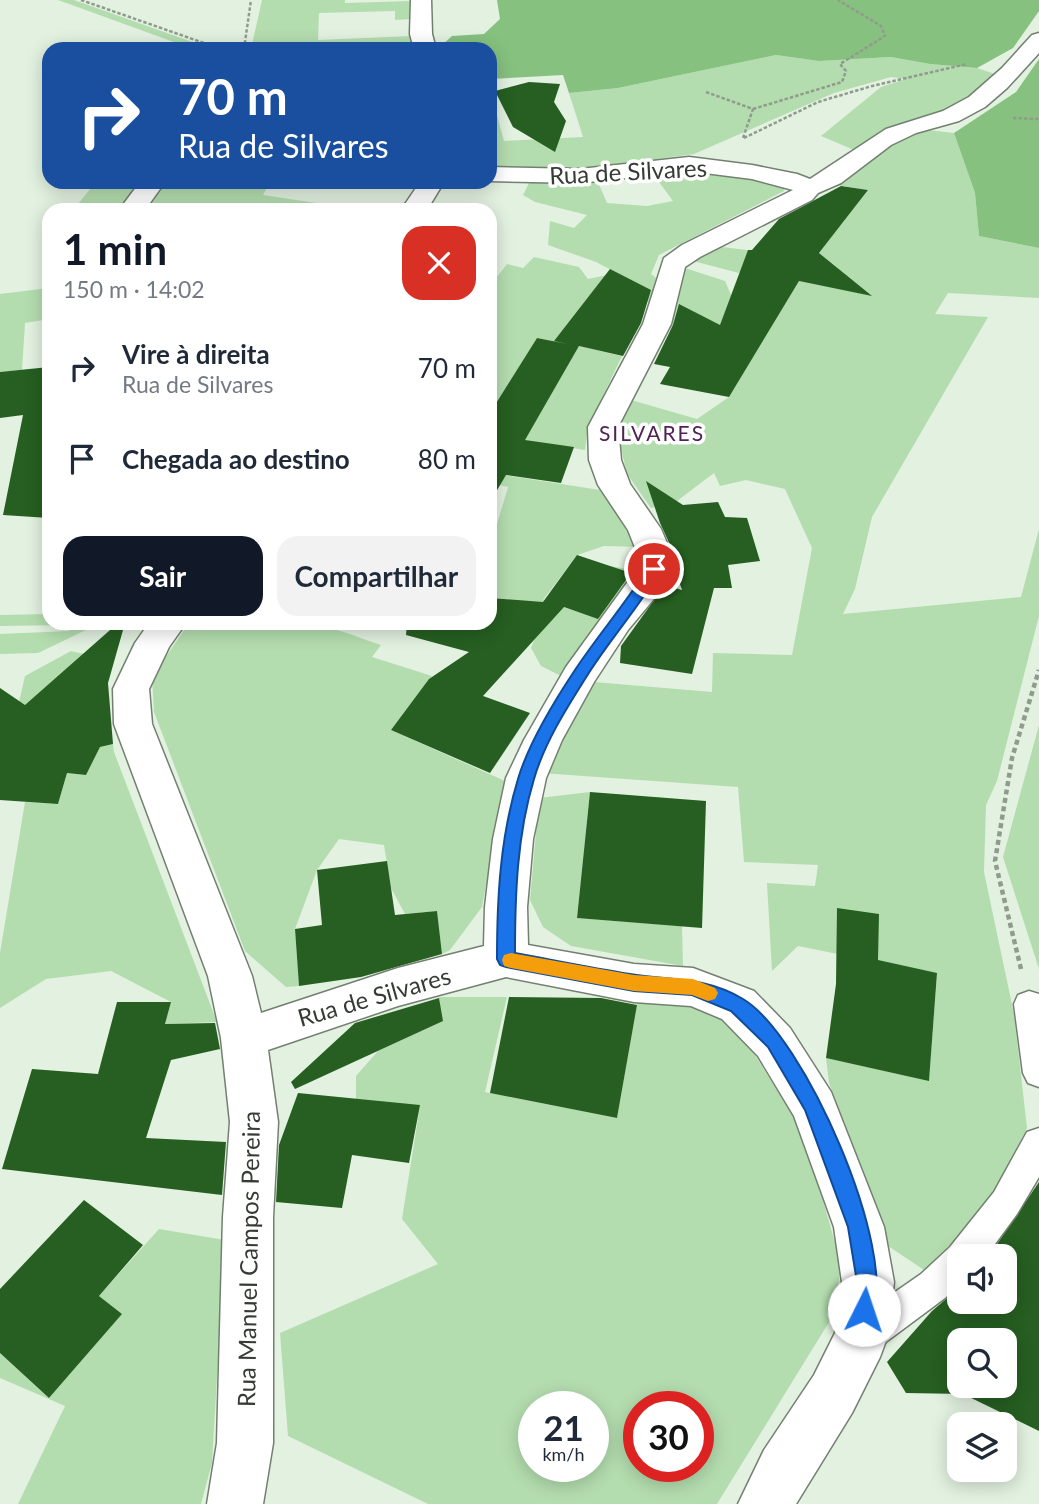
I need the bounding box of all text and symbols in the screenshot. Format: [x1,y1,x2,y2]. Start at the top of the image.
text: 70 m [178,67,288,125]
icon: right [63,70,154,161]
text: Rua de Silvares [178,126,389,165]
street label: Rua de Silvares [548,152,708,190]
text: 1 min [63,224,167,274]
button: close [402,226,476,300]
text: 150 m · 14:02 [63,275,205,303]
text: Vire à direita [122,338,270,370]
icon: right [63,349,101,387]
text: 70 m [418,352,476,384]
text: Rua de Silvares [122,370,273,398]
district label: SILVARES [599,420,705,445]
icon: arrive [63,440,101,478]
text: Chegada ao destino [122,443,350,475]
text: 80 m [418,443,476,475]
button: Sair [63,536,263,616]
button: Compartilhar [277,536,476,616]
pin [624,539,684,599]
icon: arrive [635,550,673,588]
street label: Rua de Silvares [294,960,454,1032]
street label: Rua Manuel Campos Pereira [231,1111,265,1407]
map controls [947,1244,1017,1482]
button: sound [947,1244,1017,1314]
position arrow [827,1273,901,1347]
button: search [947,1328,1017,1398]
speed limit sign: 30 [623,1391,714,1482]
text: 21 [543,1406,584,1448]
button: layers [947,1412,1017,1482]
text: km/h [542,1443,585,1465]

